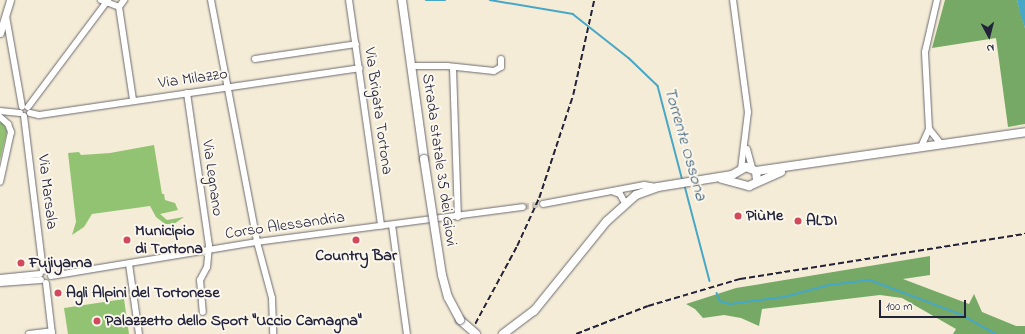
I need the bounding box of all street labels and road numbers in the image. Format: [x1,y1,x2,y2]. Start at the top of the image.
street label: Via Brigata Tortona [360,46,396,176]
street label: Via Milazzo [157,65,229,93]
street label: Strada statale 35 dei Giovi [417,73,461,247]
street label: Via Legnano [197,139,227,217]
street label: Via Marsala [33,153,61,231]
street label: Corso Alessandria [224,208,346,244]

